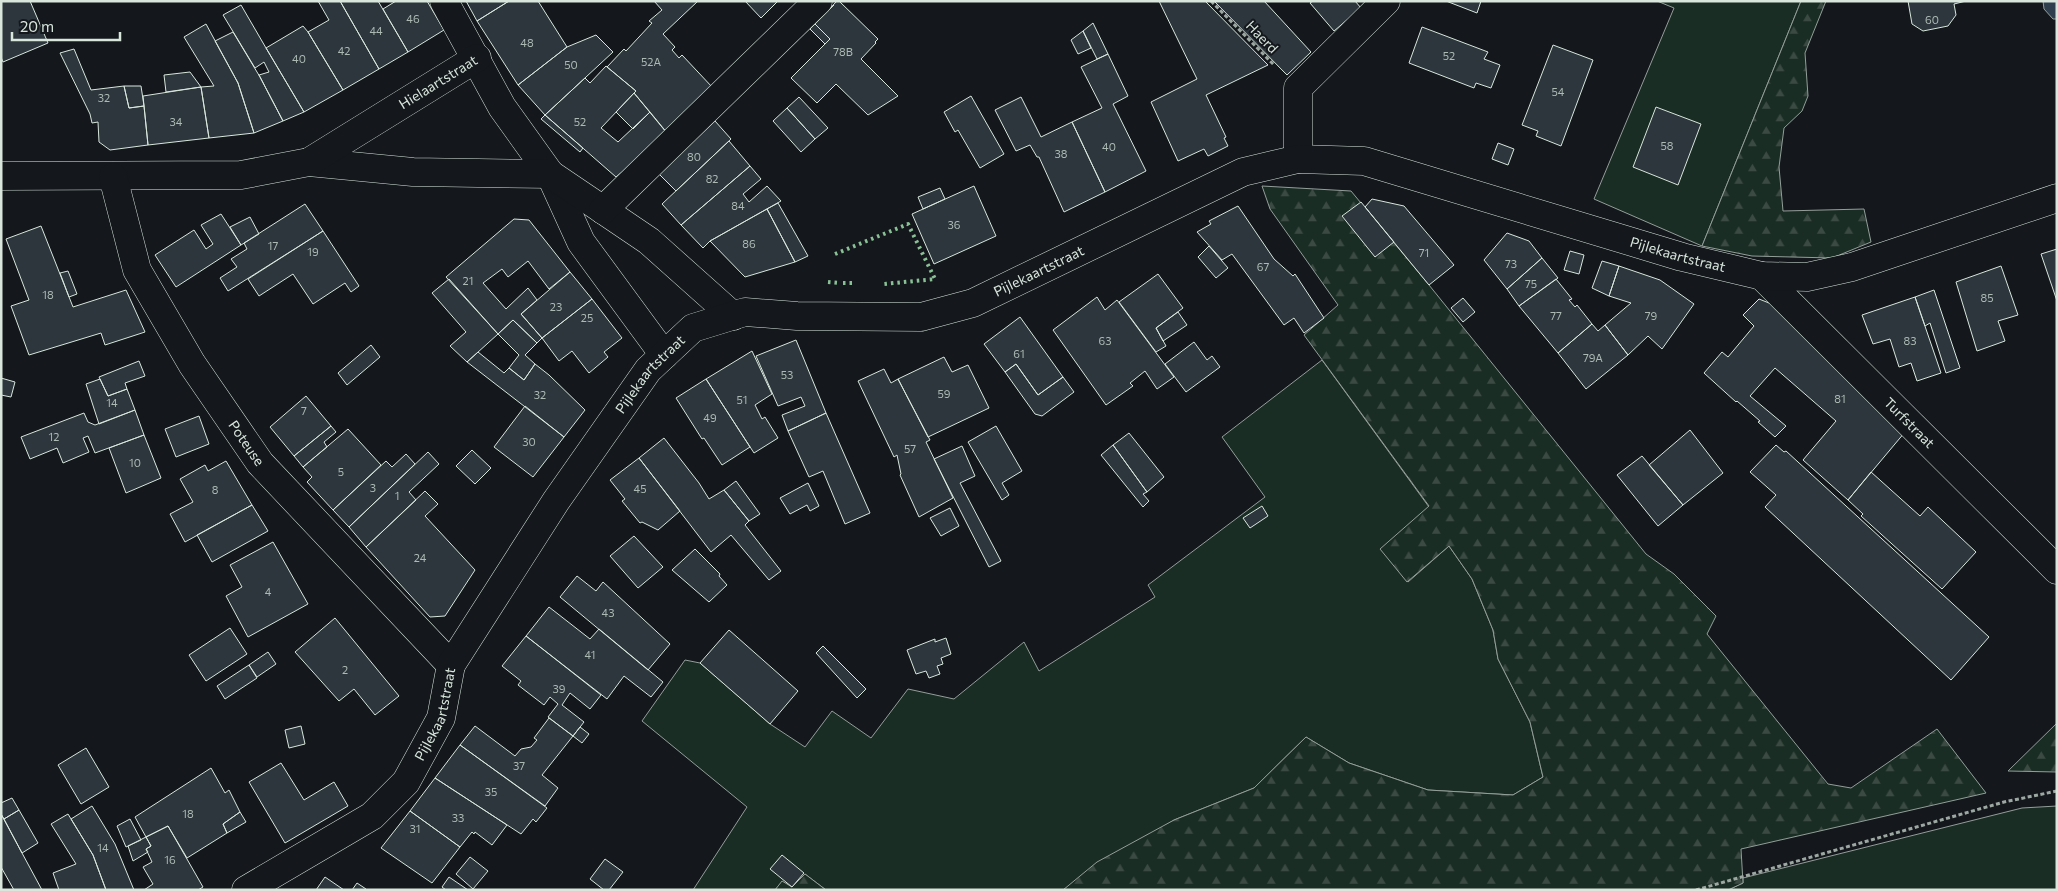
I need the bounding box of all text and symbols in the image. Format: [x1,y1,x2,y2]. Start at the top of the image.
scale bar [12,10,120,42]
house number: 46 [406,12,420,25]
house number: 60 [1925,13,1939,26]
text: 20 m [20,17,54,35]
street label: Haerd [1243,17,1282,56]
house number: 44 [369,24,383,37]
house number: 48 [520,36,534,49]
house number: 42 [338,44,350,57]
house number: 78B [833,45,853,58]
house number: 52 [1443,49,1455,62]
street label: Hielaartstraat [395,51,480,112]
house number: 40 [292,52,306,65]
house number: 52A [641,55,661,68]
house number: 50 [564,58,578,71]
house number: 54 [1552,85,1565,98]
house number: 32 [98,91,110,104]
house number: 34 [170,115,183,128]
house number: 52 [574,115,586,128]
house number: 58 [1661,139,1674,152]
house number: 40 [1102,140,1116,153]
house number: 38 [1055,147,1068,160]
house number: 80 [687,150,701,163]
house number: 82 [706,172,718,185]
house number: 84 [731,199,745,212]
house number: 36 [948,218,961,231]
street label: Pijlekaartstraat [1628,233,1728,275]
house number: 86 [742,237,756,250]
house number: 17 [268,239,278,252]
street label: Pijlekaartstraat [991,241,1087,300]
house number: 19 [307,245,319,258]
house number: 71 [1419,246,1429,259]
house number: 73 [1505,257,1517,270]
house number: 67 [1257,260,1269,273]
house number: 21 [463,274,473,287]
house number: 75 [1525,277,1537,290]
house number: 18 [42,288,54,301]
house number: 85 [1981,291,1994,304]
house number: 23 [550,300,562,313]
house number: 77 [1550,309,1562,322]
house number: 79 [1645,309,1658,322]
house number: 25 [581,311,593,324]
street label: Pijlekaartstraat [611,331,688,416]
house number: 63 [1099,334,1111,347]
house number: 83 [1904,334,1916,347]
house number: 61 [1013,347,1025,360]
house number: 79A [1583,351,1603,364]
house number: 53 [781,368,793,381]
house number: 59 [938,387,951,400]
house number: 32 [534,388,546,401]
house number: 81 [1834,392,1846,405]
house number: 51 [736,393,748,406]
street label: Turfstraat [1881,394,1939,451]
house number: 14 [106,396,118,409]
house number: 7 [301,404,307,417]
house number: 49 [703,411,717,424]
street label: Poteuse [225,417,268,469]
house number: 12 [49,430,59,443]
house number: 30 [522,435,536,448]
house number: 57 [904,442,916,455]
house number: 10 [129,456,141,469]
house number: 5 [338,465,344,478]
house number: 3 [370,481,376,494]
house number: 45 [634,482,646,495]
house number: 8 [212,483,219,496]
house number: 1 [395,489,399,502]
house number: 24 [414,551,427,564]
house number: 4 [265,585,272,598]
house number: 43 [602,606,614,619]
house number: 41 [585,648,595,661]
house number: 2 [342,663,348,676]
street label: Pijlekaartstraat [410,666,458,763]
house number: 39 [553,682,566,695]
house number: 37 [513,759,525,772]
house number: 35 [485,785,497,798]
house number: 18 [182,807,194,820]
house number: 33 [452,811,464,824]
house number: 31 [410,822,420,835]
house number: 14 [97,841,109,854]
house number: 16 [164,853,176,866]

